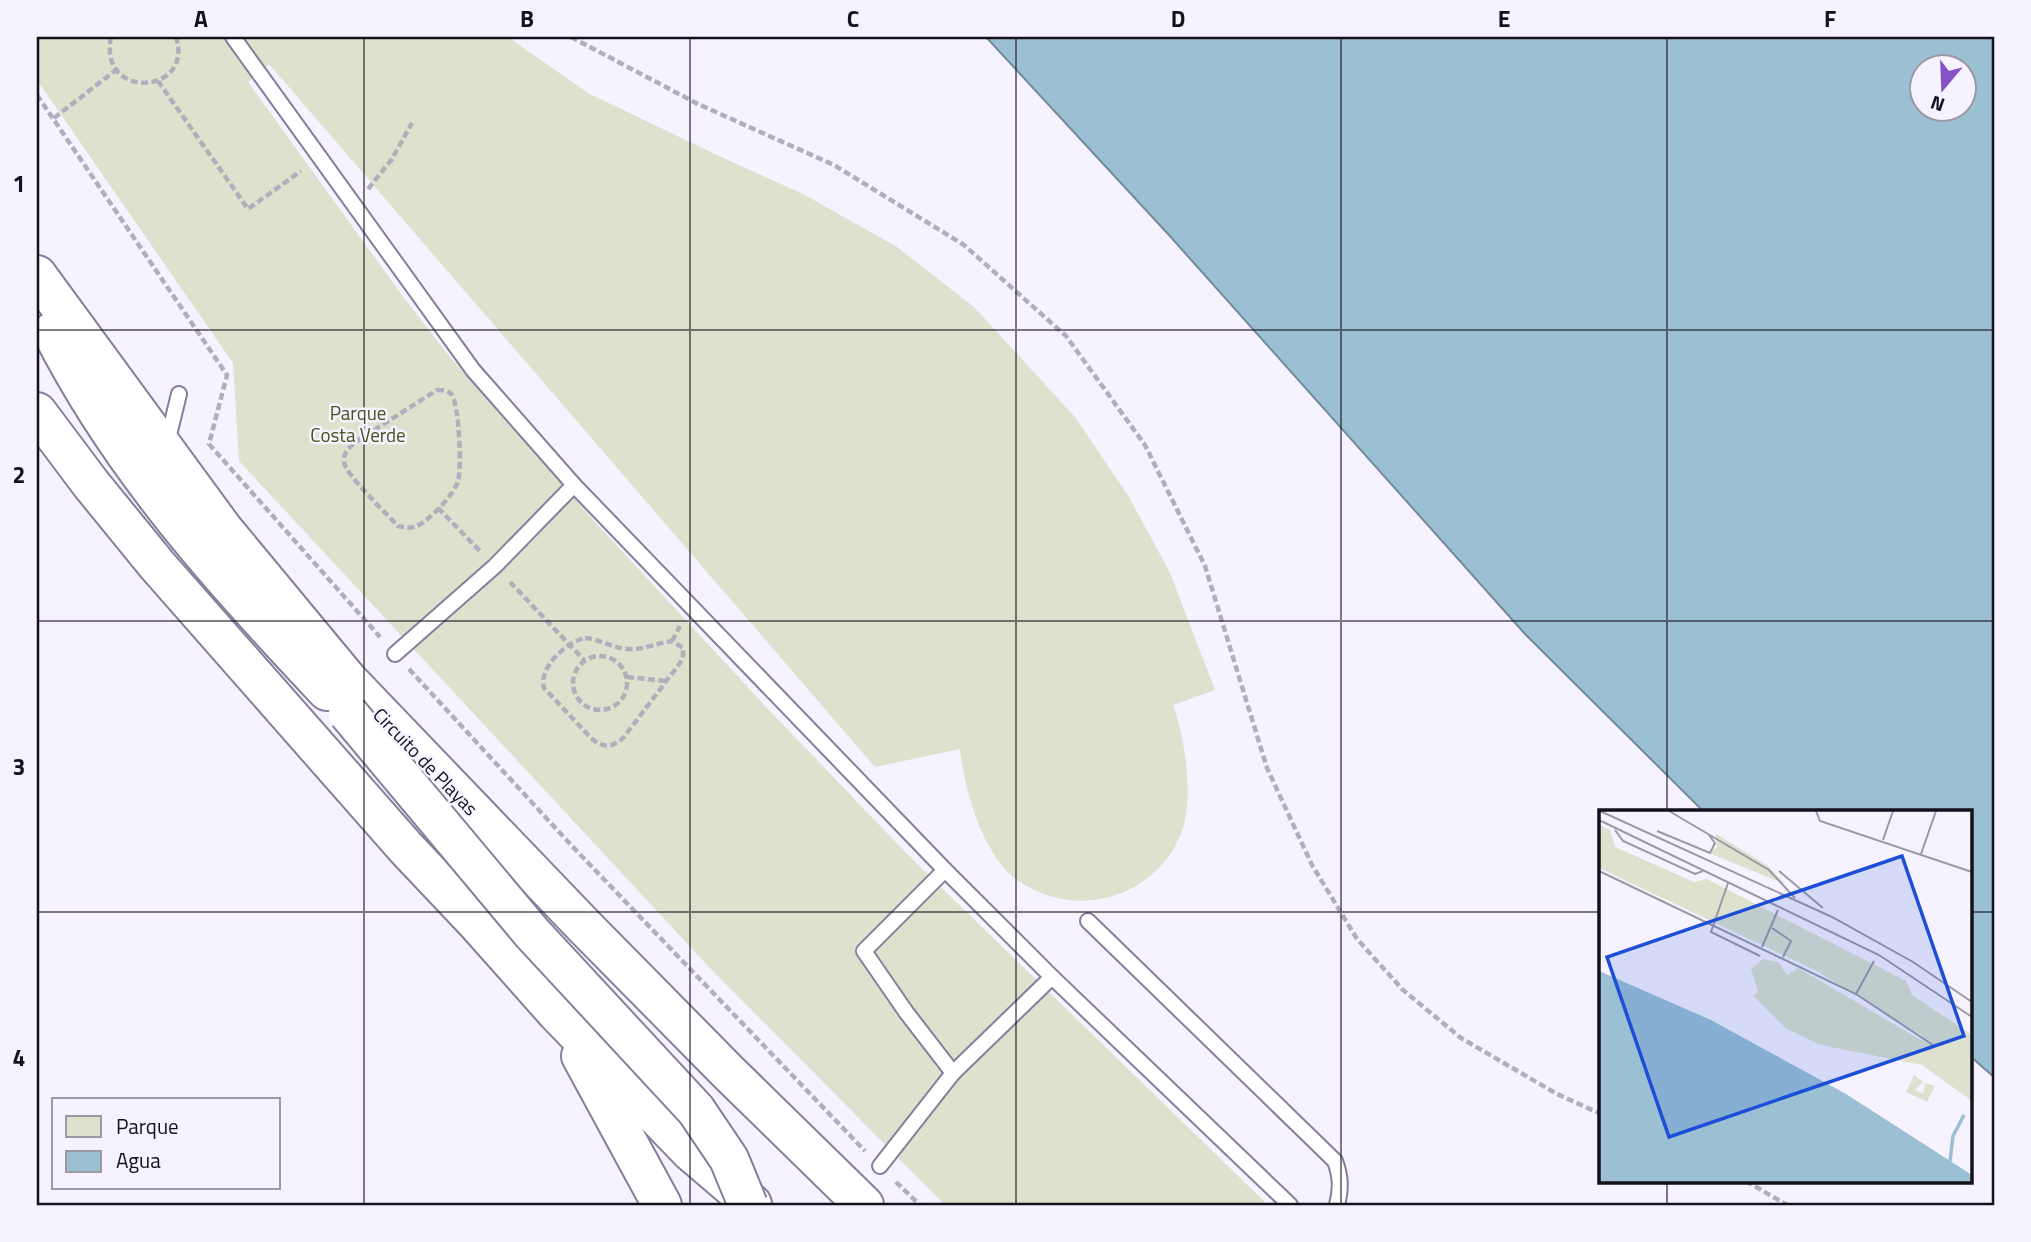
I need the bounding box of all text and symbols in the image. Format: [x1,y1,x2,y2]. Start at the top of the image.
text: A [194,1,208,36]
text: B [520,1,534,36]
text: C [847,1,859,36]
text: D [1171,1,1185,36]
text: E [1498,1,1510,36]
text: F [1824,1,1836,36]
north arrow [1909,52,1979,122]
text: N [1926,89,1948,120]
text: 1 [13,166,25,201]
park label: Parque Costa Verde [310,398,406,449]
text: 2 [13,457,25,492]
street label: Circuito de Playas [367,700,485,822]
text: 3 [13,749,25,784]
inset map [1599,810,1972,1182]
text: 4 [13,1040,25,1075]
legend [52,1098,280,1190]
text: Parque [116,1110,179,1142]
text: Agua [116,1144,161,1176]

